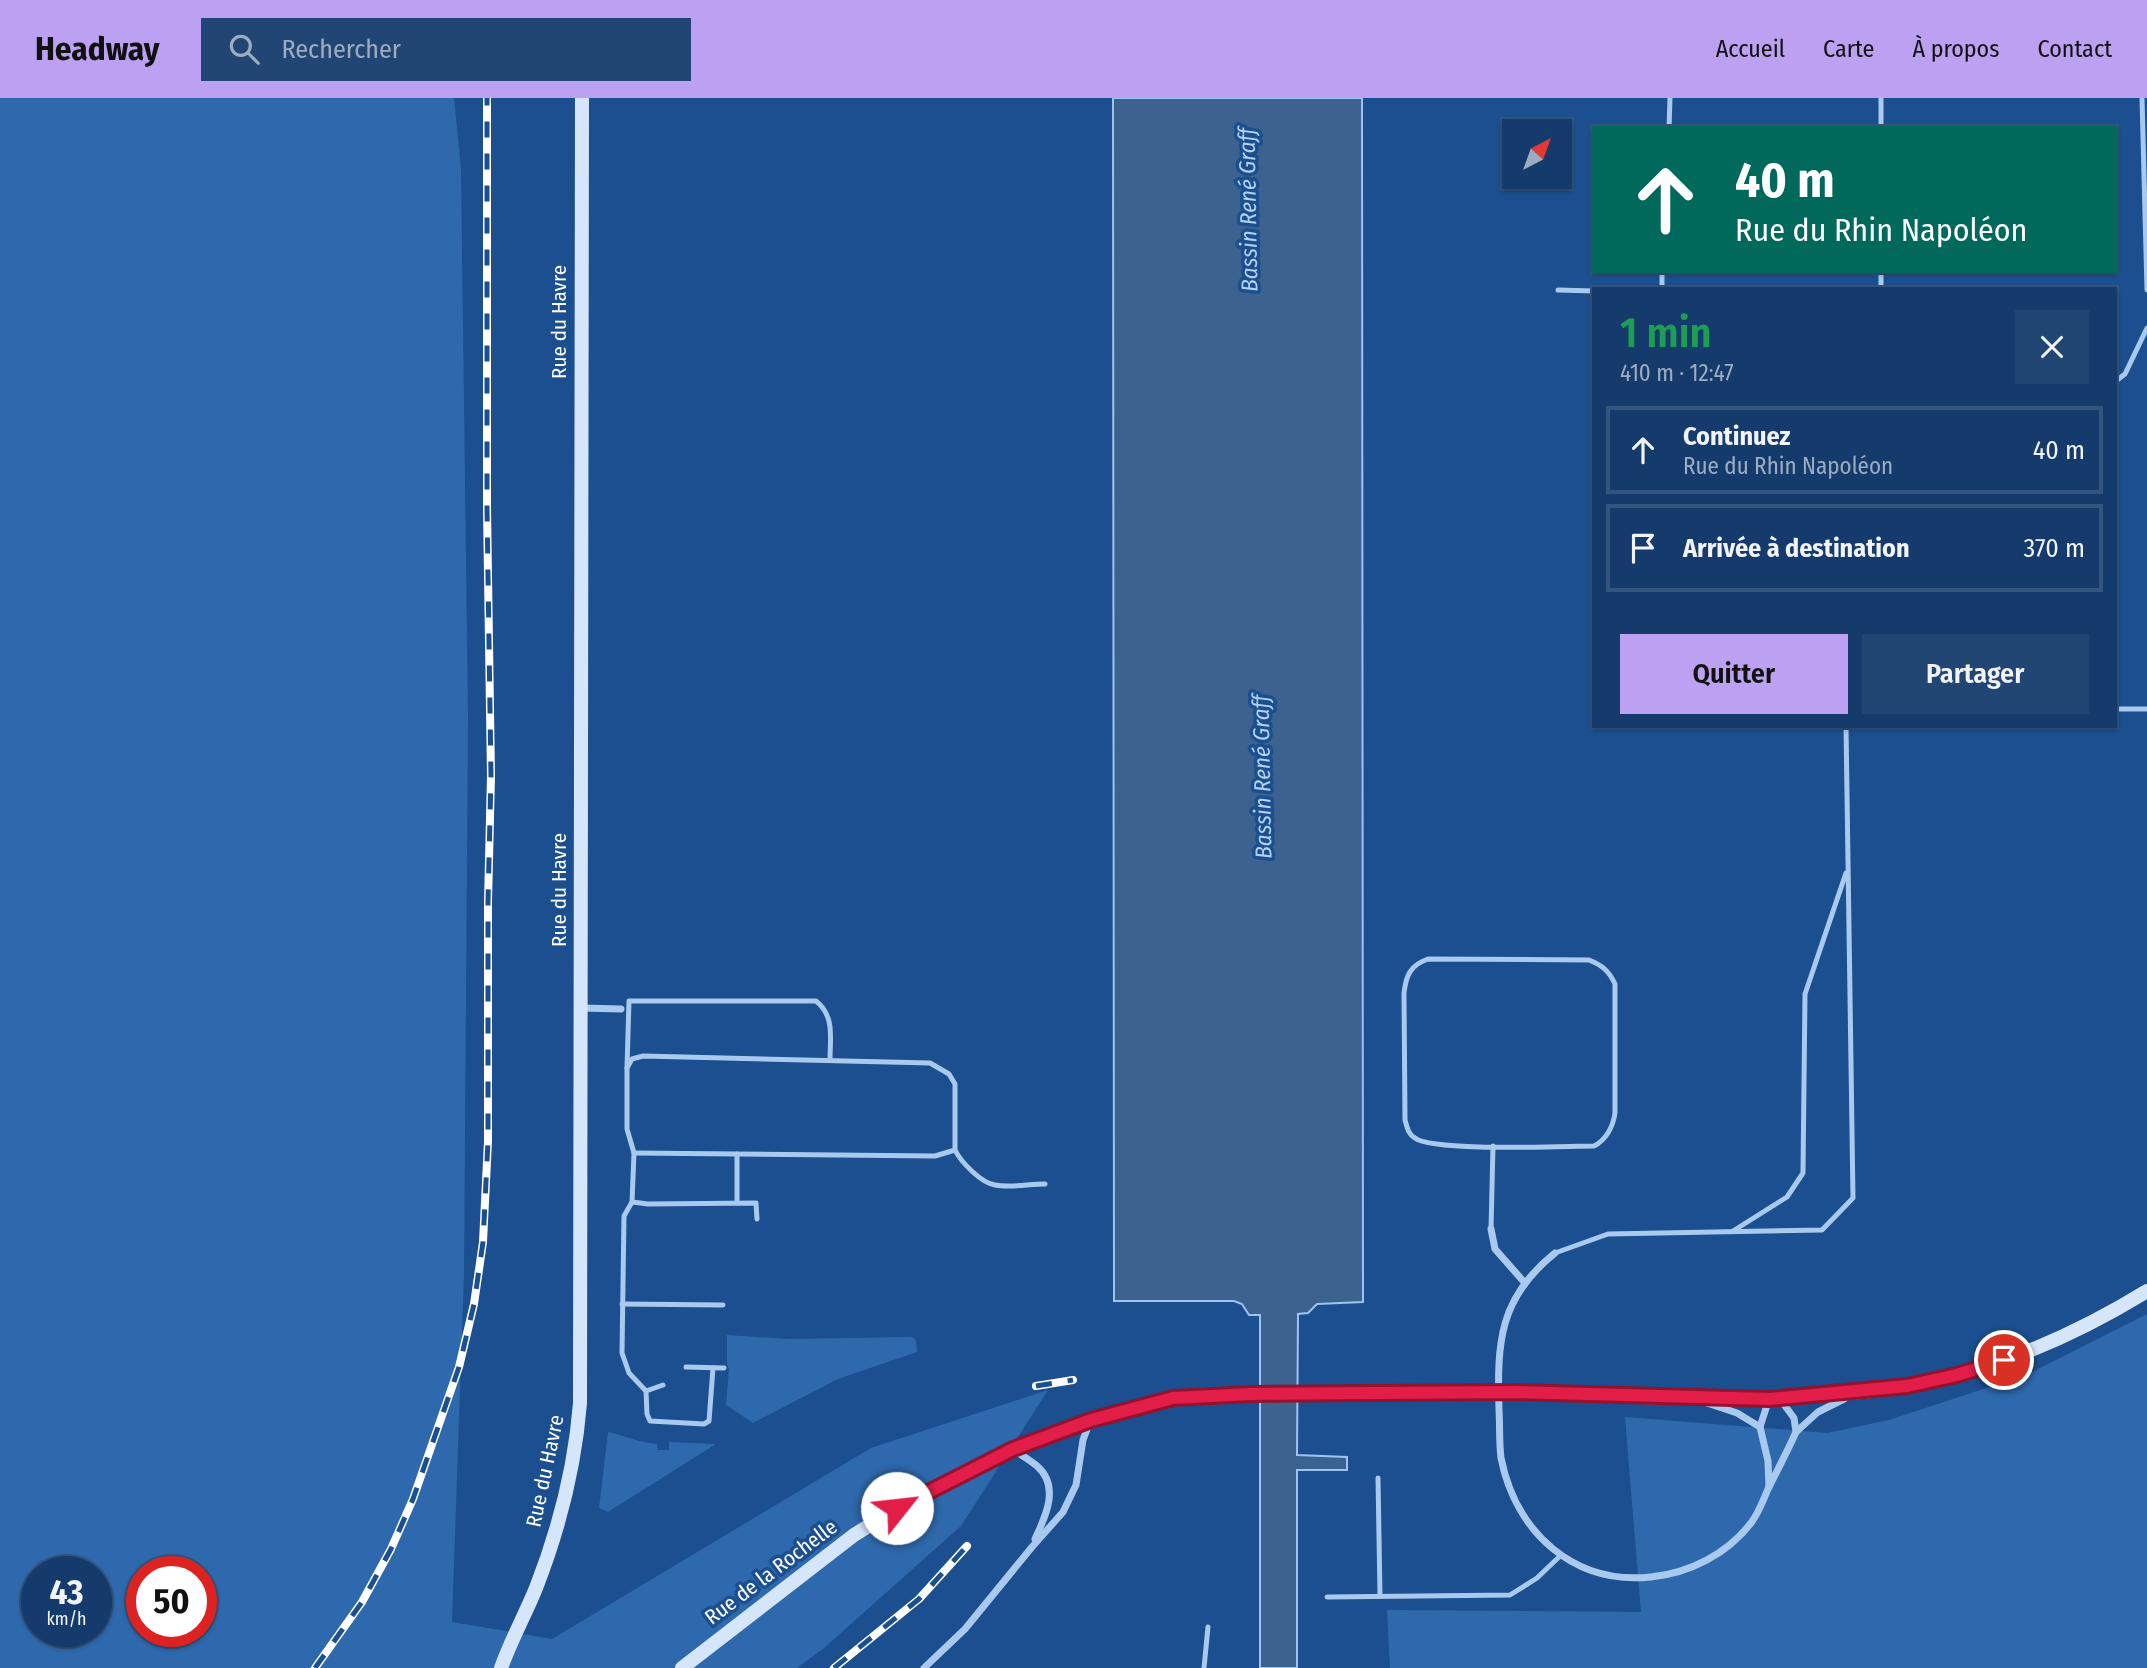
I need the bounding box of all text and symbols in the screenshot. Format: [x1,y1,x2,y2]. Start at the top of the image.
search box [201,18,691,81]
text: Headway [35,29,159,69]
icon: search [225,30,263,68]
text: Rechercher [281,34,401,65]
text: Accueil [1716,35,1785,63]
text: Carte [1823,35,1874,63]
text: À propos [1912,35,1999,63]
text: Contact [2037,35,2112,63]
north arrow [1502,119,1572,189]
map controls [1502,119,1572,189]
water label: Bassin René Graff [1233,125,1263,292]
text: 40 m [1735,151,1835,210]
icon: ahead [1620,154,1711,245]
text: Rue du Rhin Napoléon [1735,211,2027,249]
street label: Rue du Havre [546,265,572,379]
text: 1 min [1620,308,1711,358]
button: close [2015,310,2089,384]
text: 410 m · 12:47 [1620,359,1734,387]
text: Continuez [1683,421,1790,452]
icon: ahead [1624,431,1662,469]
text: 40 m [2033,435,2085,466]
text: Rue du Rhin Napoléon [1683,452,1893,480]
icon: arrive [1624,529,1662,567]
text: Arrivée à destination [1683,533,1910,564]
text: 370 m [2024,533,2085,564]
button: Quitter [1620,634,1848,714]
button: Partager [1862,634,2089,714]
water label: Bassin René Graff [1247,692,1277,859]
street label: Rue du Havre [546,833,572,947]
pin [1974,1330,2034,1390]
icon: arrive [1985,1341,2023,1379]
street label: Rue du Havre [520,1413,570,1529]
position arrow [860,1471,934,1545]
street label: Rue de la Rochelle [700,1514,842,1630]
speed limit sign: 50 [126,1556,217,1647]
text: 43 [49,1571,84,1613]
text: km/h [46,1608,87,1630]

